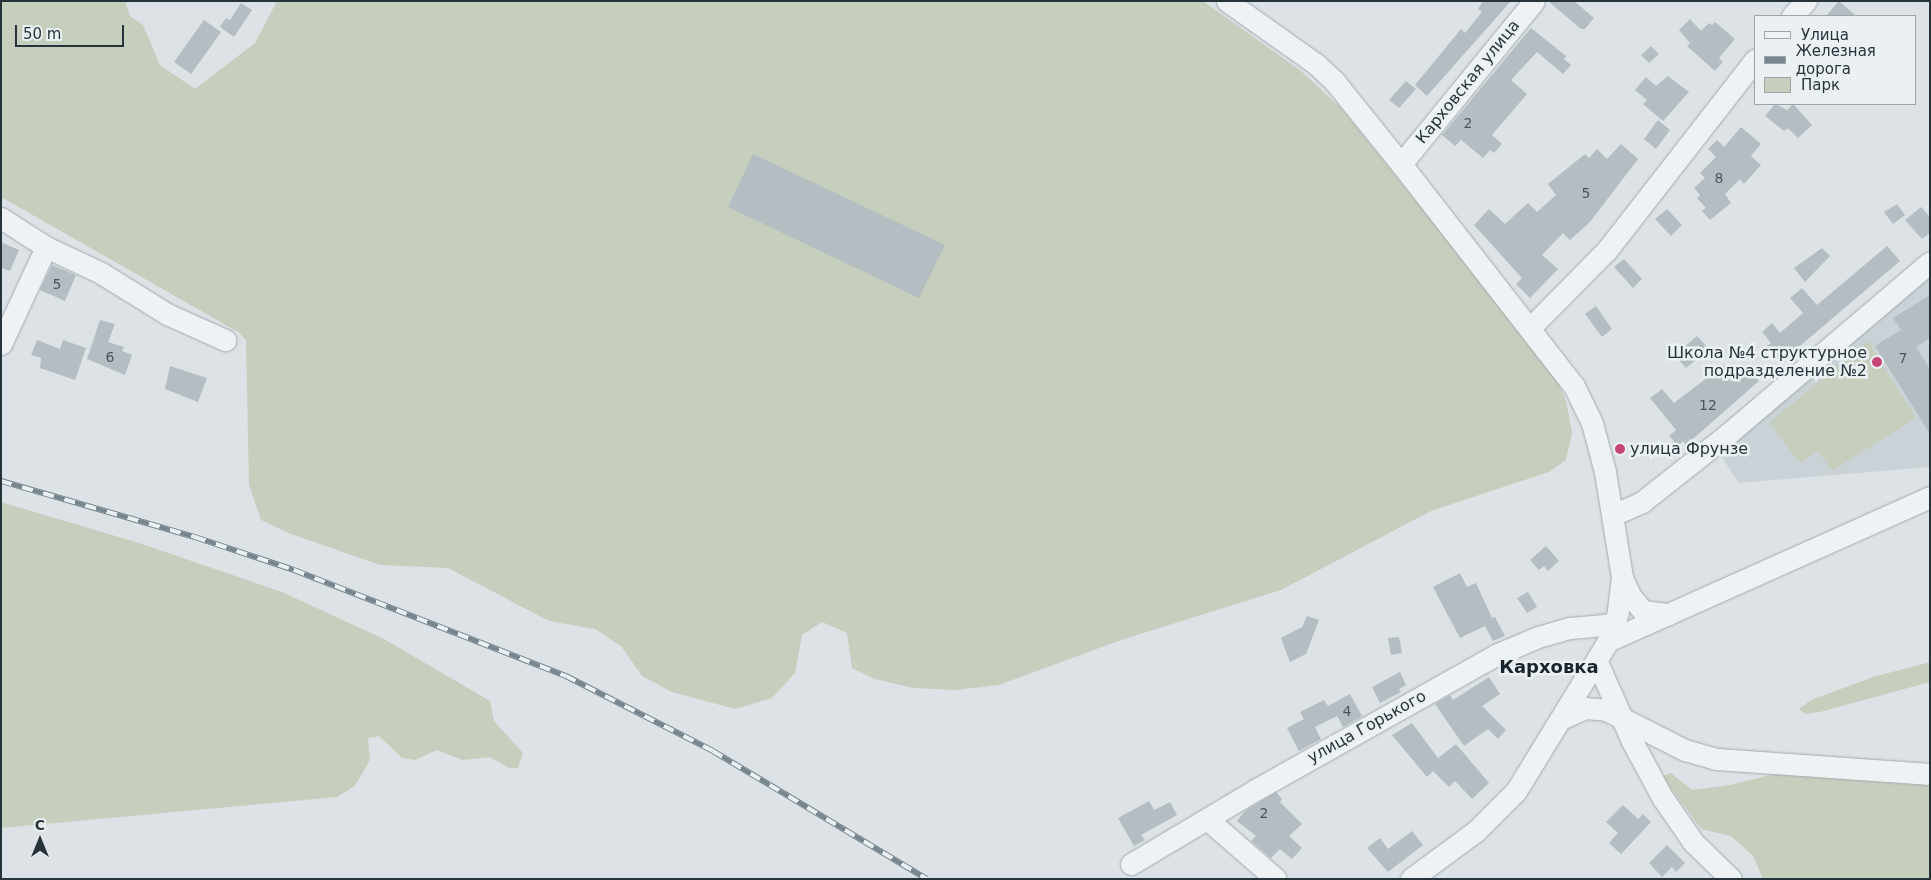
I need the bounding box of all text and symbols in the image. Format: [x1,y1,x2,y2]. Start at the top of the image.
scale bar [18,15,126,47]
legend [1754,15,1916,105]
street label: Карховская улица [1412,16,1524,148]
text: 50 m [23,25,61,43]
text: Улица [1801,26,1849,44]
text: Железная дорога [1796,42,1876,78]
text: Парк [1801,76,1840,94]
house number: 2 [1464,115,1472,131]
house number: 8 [1715,170,1723,186]
house number: 5 [1582,185,1590,201]
house number: 5 [53,276,61,292]
place label: Школа №4 структурное подразделение №2 [1667,343,1867,381]
house number: 6 [106,349,114,365]
house number: 7 [1899,350,1907,366]
marker: Школа №4 структурное подразделение №2 [1871,356,1883,368]
house number: 12 [1699,397,1717,413]
place label: улица Фрунзе [1630,439,1748,459]
marker: улица Фрунзе [1614,443,1626,455]
district label: Карховка [1499,656,1599,678]
street label: улица Горького [1304,686,1430,768]
house number: 4 [1343,703,1351,719]
house number: 2 [1260,805,1268,821]
north arrow [15,815,65,865]
text: С [35,817,45,833]

